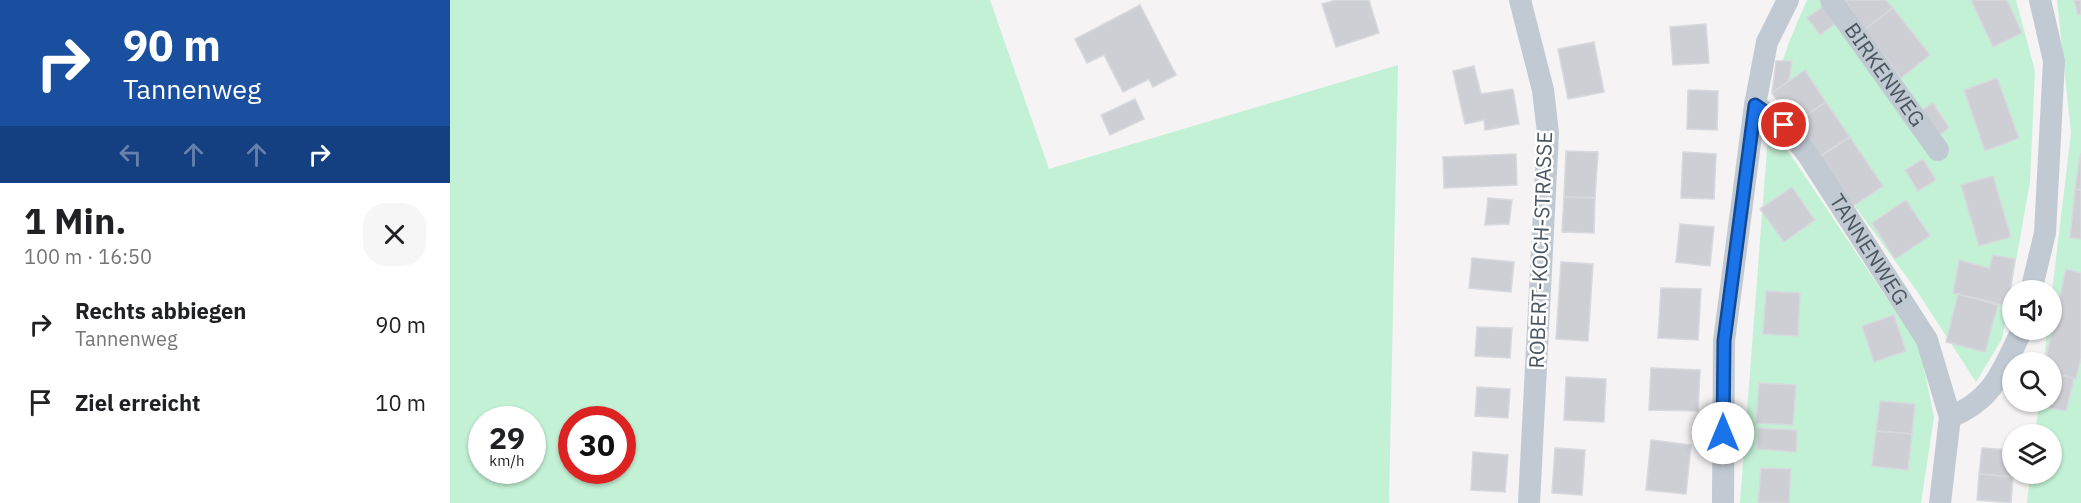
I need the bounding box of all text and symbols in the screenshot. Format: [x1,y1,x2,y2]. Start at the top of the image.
street label: BIRKENWEG [1839,17,1932,132]
text: 90 m [123,18,221,73]
icon: right [24,24,102,102]
text: Tannenweg [123,71,261,106]
pin [1758,99,1809,150]
icon: arrive [1767,108,1800,141]
street label: ROBERT-KOCH-STRASSE [1522,131,1558,369]
icon: left [114,138,147,171]
icon: ahead [177,138,210,171]
icon: ahead [240,138,273,171]
icon: right [303,138,336,171]
street label: TANNENWEG [1824,188,1916,310]
text: 1 Min. [24,197,127,244]
button: close [363,203,426,266]
text: 100 m · 16:50 [24,243,152,270]
map controls [2002,280,2062,484]
button: sound [2002,280,2062,340]
text: Rechts abbiegen [75,296,246,325]
icon: right [24,308,57,341]
text: 90 m [375,310,426,339]
text: Tannenweg [75,325,177,352]
button: search [2002,352,2062,412]
icon: arrive [24,386,57,419]
text: Ziel erreicht [75,388,200,417]
text: 10 m [375,388,426,417]
position arrow [1691,401,1755,465]
speed limit sign: 30 [558,406,636,484]
text: 29 [489,418,525,457]
button: layers [2002,424,2062,484]
text: km/h [489,451,525,470]

